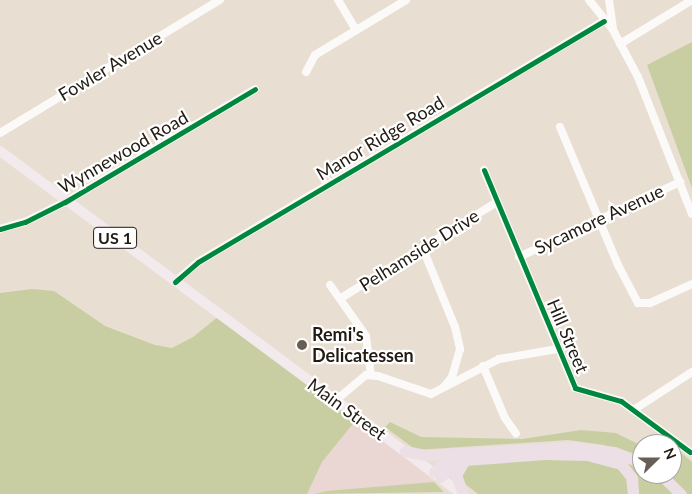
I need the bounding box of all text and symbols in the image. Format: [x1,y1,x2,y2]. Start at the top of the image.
street label: Fowler Avenue [54,26,166,106]
street label: Manor Ridge Road [312,91,448,185]
street label: Wynnewood Road [54,106,192,198]
street label: Sycamore Avenue [531,179,667,259]
street label: Pelhamside Drive [355,205,483,295]
road number: US 1 [92,224,138,252]
street label: Hill Street [543,296,593,376]
place label: Remi's Delicatessen [312,324,414,366]
marker: Remi's Delicatessen [296,339,308,351]
street label: Main Street [304,373,390,445]
north arrow [632,434,682,484]
text: N [661,445,680,462]

